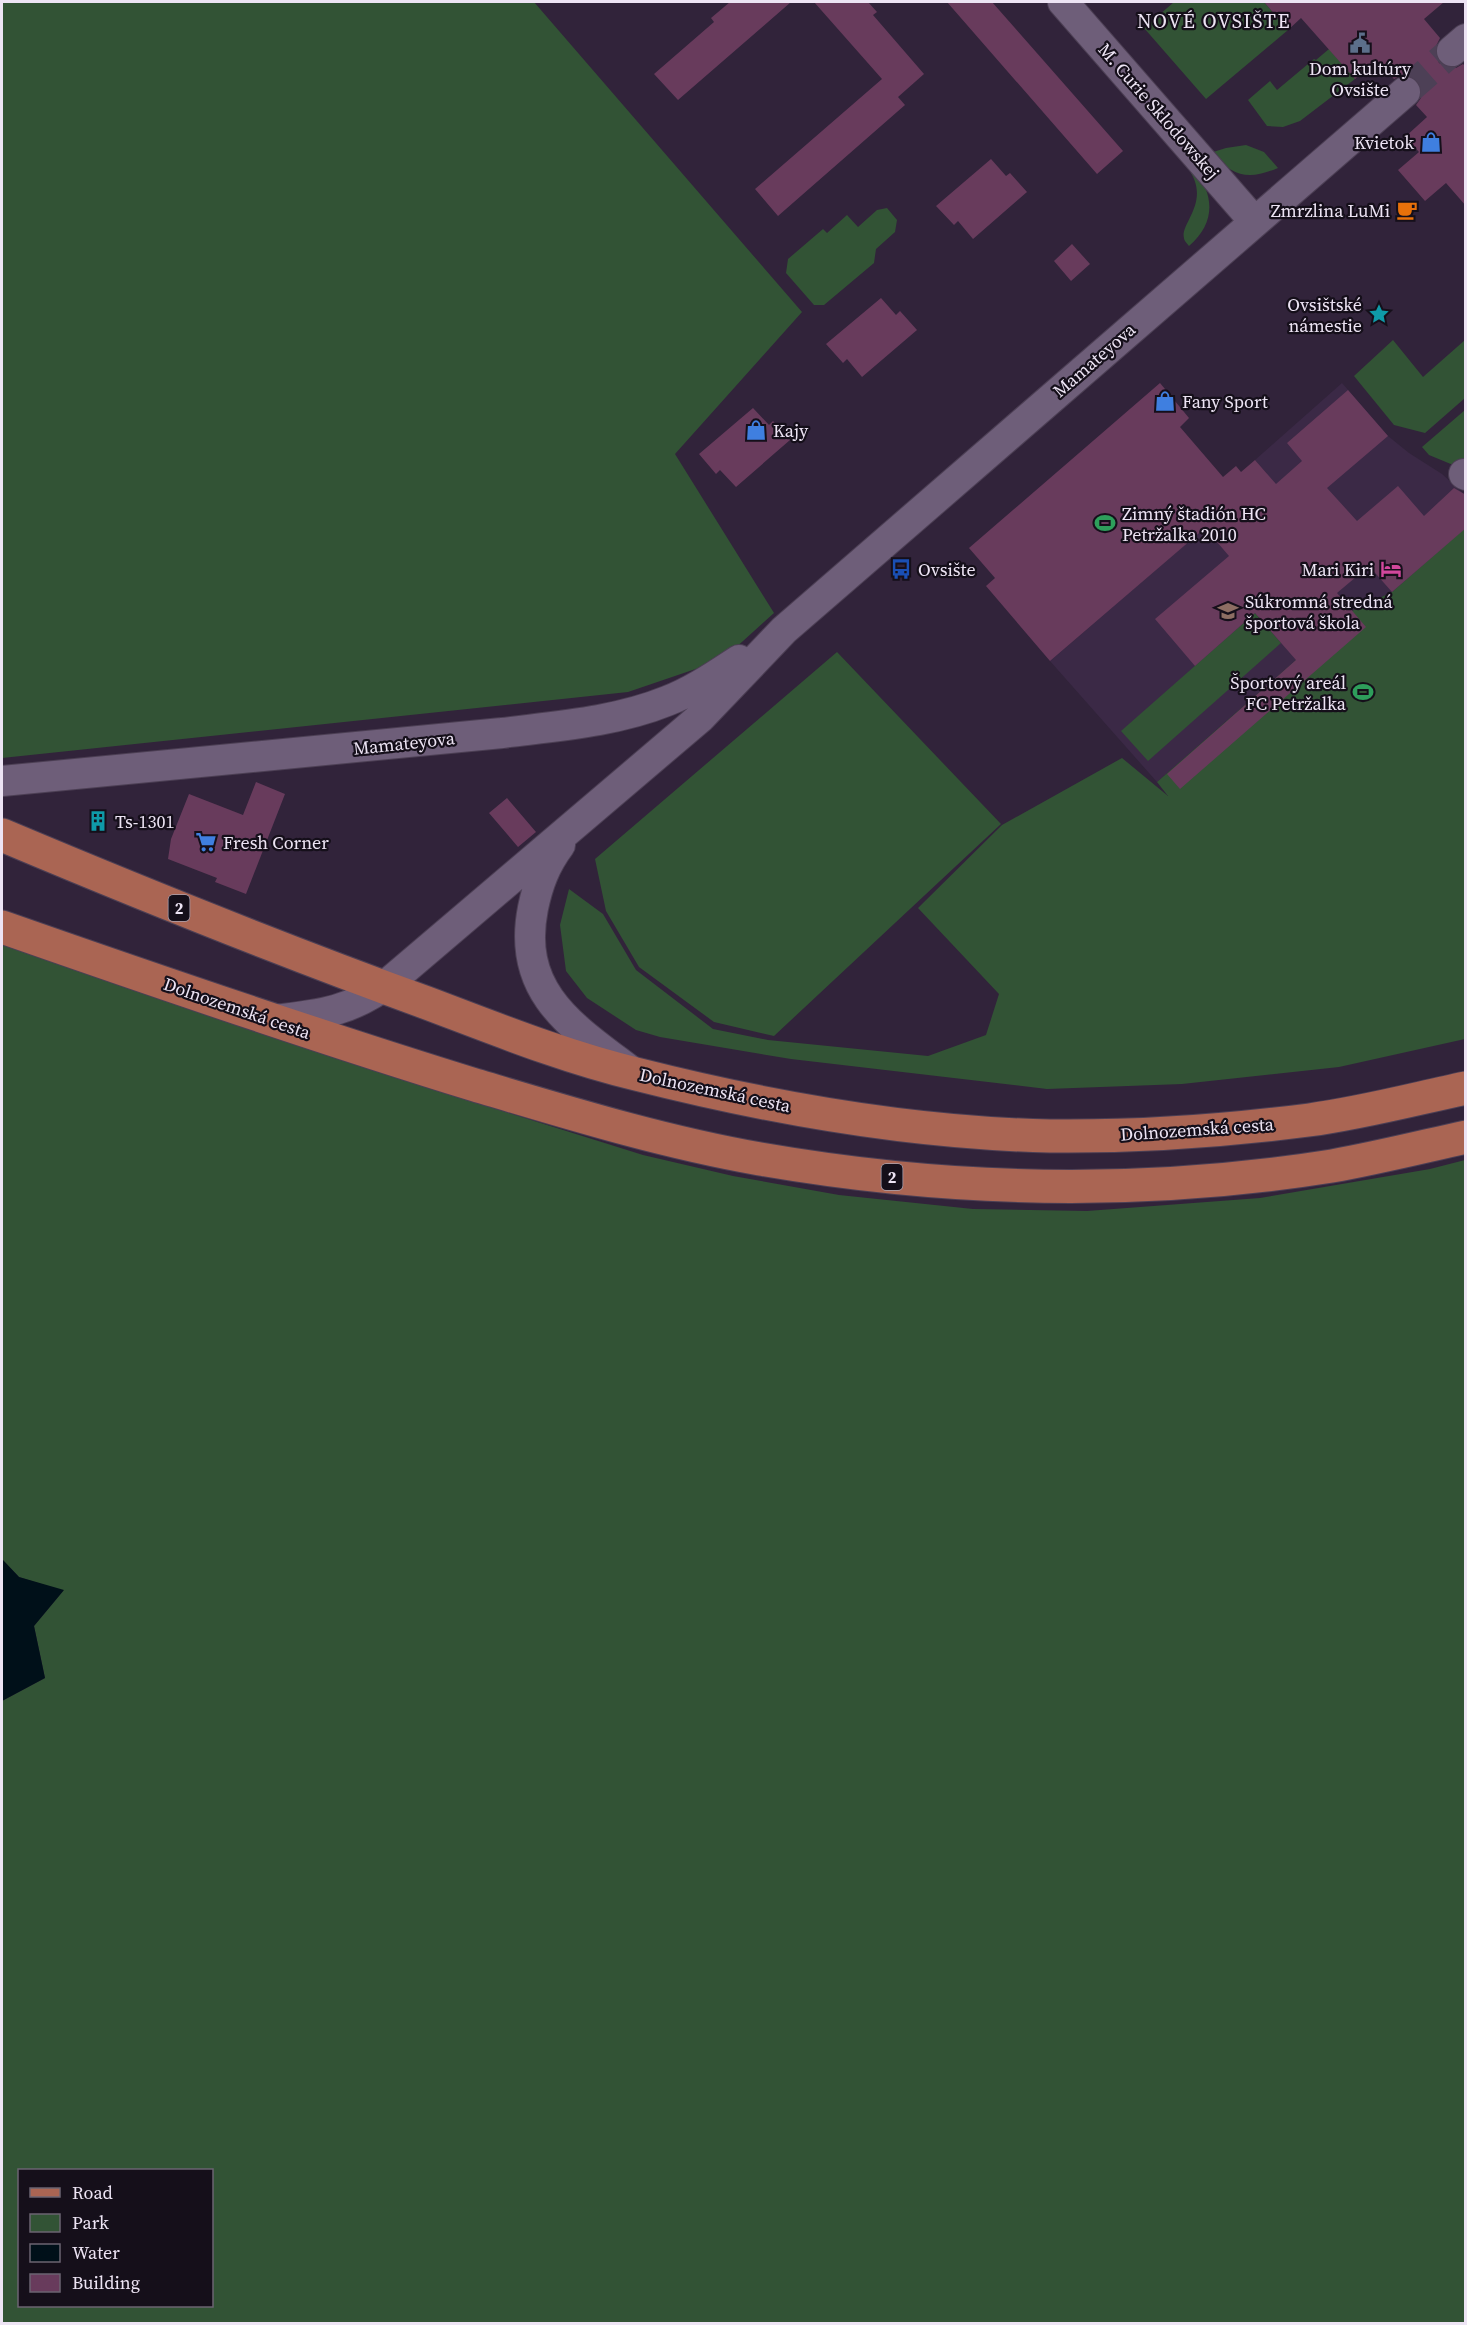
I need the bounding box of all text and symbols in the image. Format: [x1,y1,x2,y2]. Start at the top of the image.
district label: NOVÉ OVSIŠTE [1137,7,1291,35]
public building icon: Dom kultúry Ovsište [1348,31,1372,55]
street label: M. Curie Sklodowskej [1093,38,1225,184]
place label: Dom kultúry Ovsište [1309,56,1412,102]
place label: Kvietok [1354,130,1414,155]
shop icon: Kvietok [1419,130,1443,154]
place label: Zmrzlina LuMi [1271,198,1390,223]
cafe icon: Zmrzlina LuMi [1395,198,1419,222]
place label: Ovsištské námestie [1287,292,1362,338]
place icon: Ovsištské námestie [1367,302,1391,326]
street label: Mamateyova [1047,317,1141,403]
shop icon: Fany Sport [1153,389,1177,413]
place label: Fany Sport [1182,389,1268,414]
shop icon: Kajy [744,418,768,442]
place label: Kajy [773,418,809,443]
place label: Zimný štadión HC Petržalka 2010 [1122,501,1266,547]
sports icon: Zimný štadión HC Petržalka 2010 [1093,511,1117,535]
bus stop icon: Ovsište [889,557,913,581]
place label: Ovsište [918,557,976,582]
place label: Mari Kiri [1302,557,1374,582]
hotel icon: Mari Kiri [1379,557,1403,581]
place label: Súkromná stredná športová škola [1245,589,1394,635]
school or university icon: Súkromná stredná športová škola [1216,599,1240,623]
place label: Športový areál FC Petržalka [1230,670,1347,716]
sports icon: Športový areál FC Petržalka [1351,680,1375,704]
street label: Mamateyova [352,725,457,761]
building icon: Ts-1301 [86,809,110,833]
place label: Ts-1301 [115,809,174,834]
supermarket icon: Fresh Corner [194,830,218,854]
place label: Fresh Corner [223,830,329,855]
road number: 2 [168,895,190,921]
street label: Dolnozemská cesta [160,971,315,1045]
street label: Dolnozemská cesta [637,1062,794,1118]
street label: Dolnozemská cesta [1119,1111,1275,1147]
road number: 2 [882,1164,902,1190]
legend [18,2169,213,2307]
text: Road [72,2180,113,2205]
text: Park [72,2210,109,2235]
text: Water [72,2240,120,2265]
text: Building [72,2270,140,2295]

